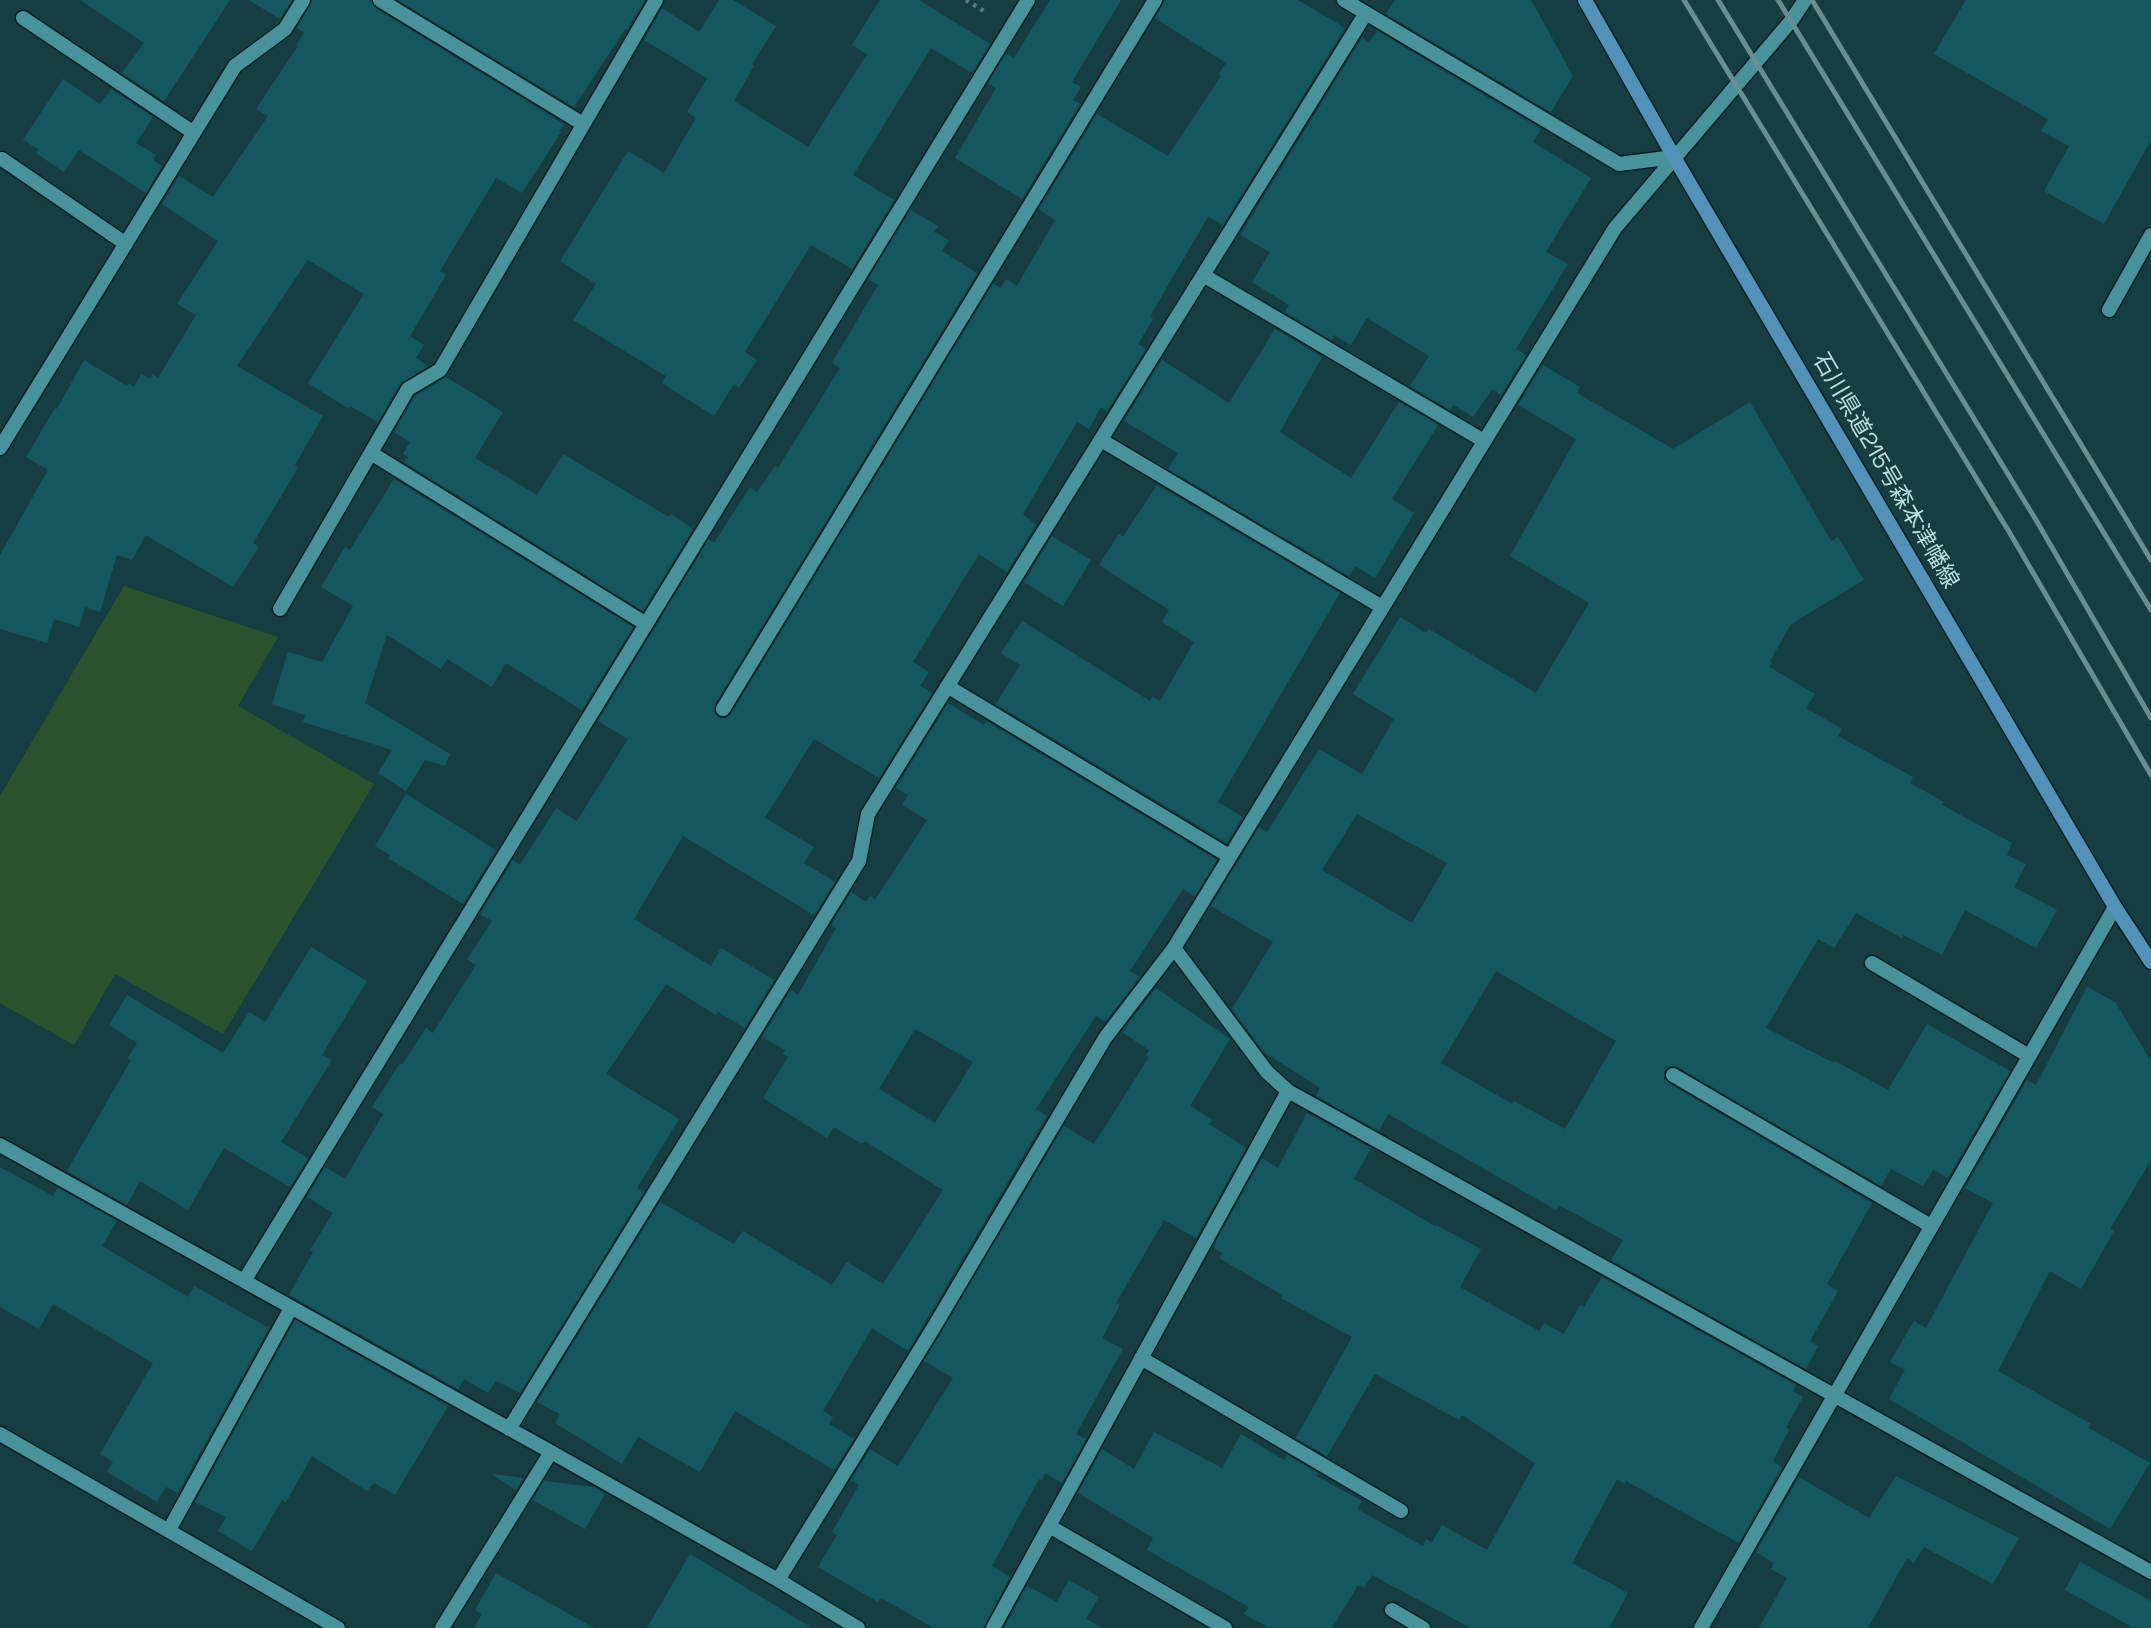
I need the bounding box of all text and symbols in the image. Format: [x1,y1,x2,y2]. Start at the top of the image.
street label: 石川県道215号森本津幡線 [1806,348,1964,594]

